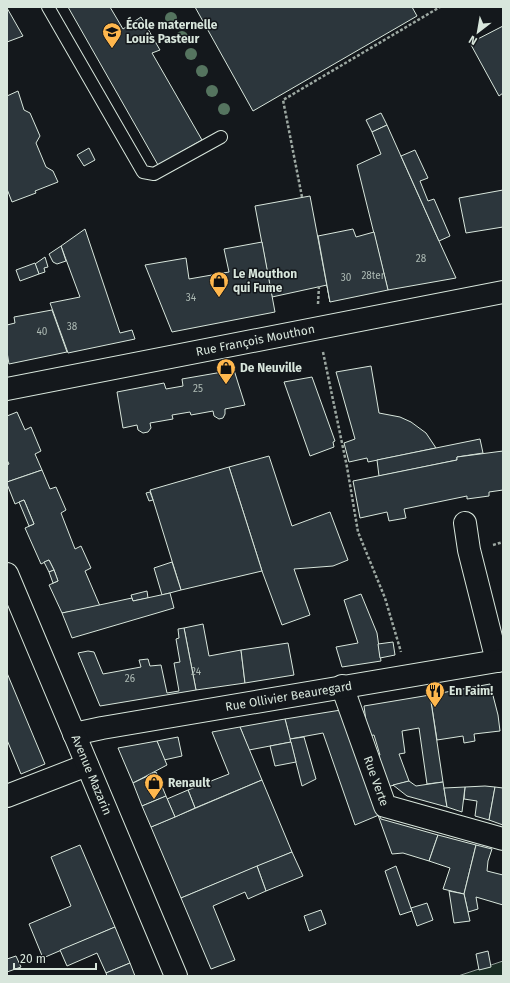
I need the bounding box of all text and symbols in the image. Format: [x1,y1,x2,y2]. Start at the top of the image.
north arrow [458,12,498,52]
place label: École maternelle Louis Pasteur [126,16,218,46]
school or university icon: École maternelle Louis Pasteur [101,21,123,49]
text: N [467,33,480,48]
house number: 28 [416,253,427,265]
place label: Le Mouthon qui Fume [233,267,297,295]
shop icon: Le Mouthon qui Fume [208,270,230,298]
house number: 28ter [361,270,385,282]
house number: 30 [341,272,352,284]
house number: 34 [186,292,197,304]
house number: 38 [67,321,78,333]
street label: Rue François Mouthon [195,322,316,359]
house number: 40 [37,326,48,338]
shop icon: De Neuville [215,357,237,385]
place label: De Neuville [240,361,302,375]
house number: 25 [193,383,203,395]
house number: 24 [191,666,202,678]
house number: 26 [125,673,135,685]
street label: Rue Ollivier Beauregard [224,679,353,714]
restaurant icon: En Faim! [424,680,446,708]
place label: En Faim! [449,684,493,698]
street label: Avenue Mazarin [68,733,115,817]
street label: Rue Verte [361,754,391,808]
shop icon: Renault [143,772,165,800]
place label: Renault [168,776,211,790]
scale bar [14,945,96,971]
text: 20 m [20,952,46,966]

